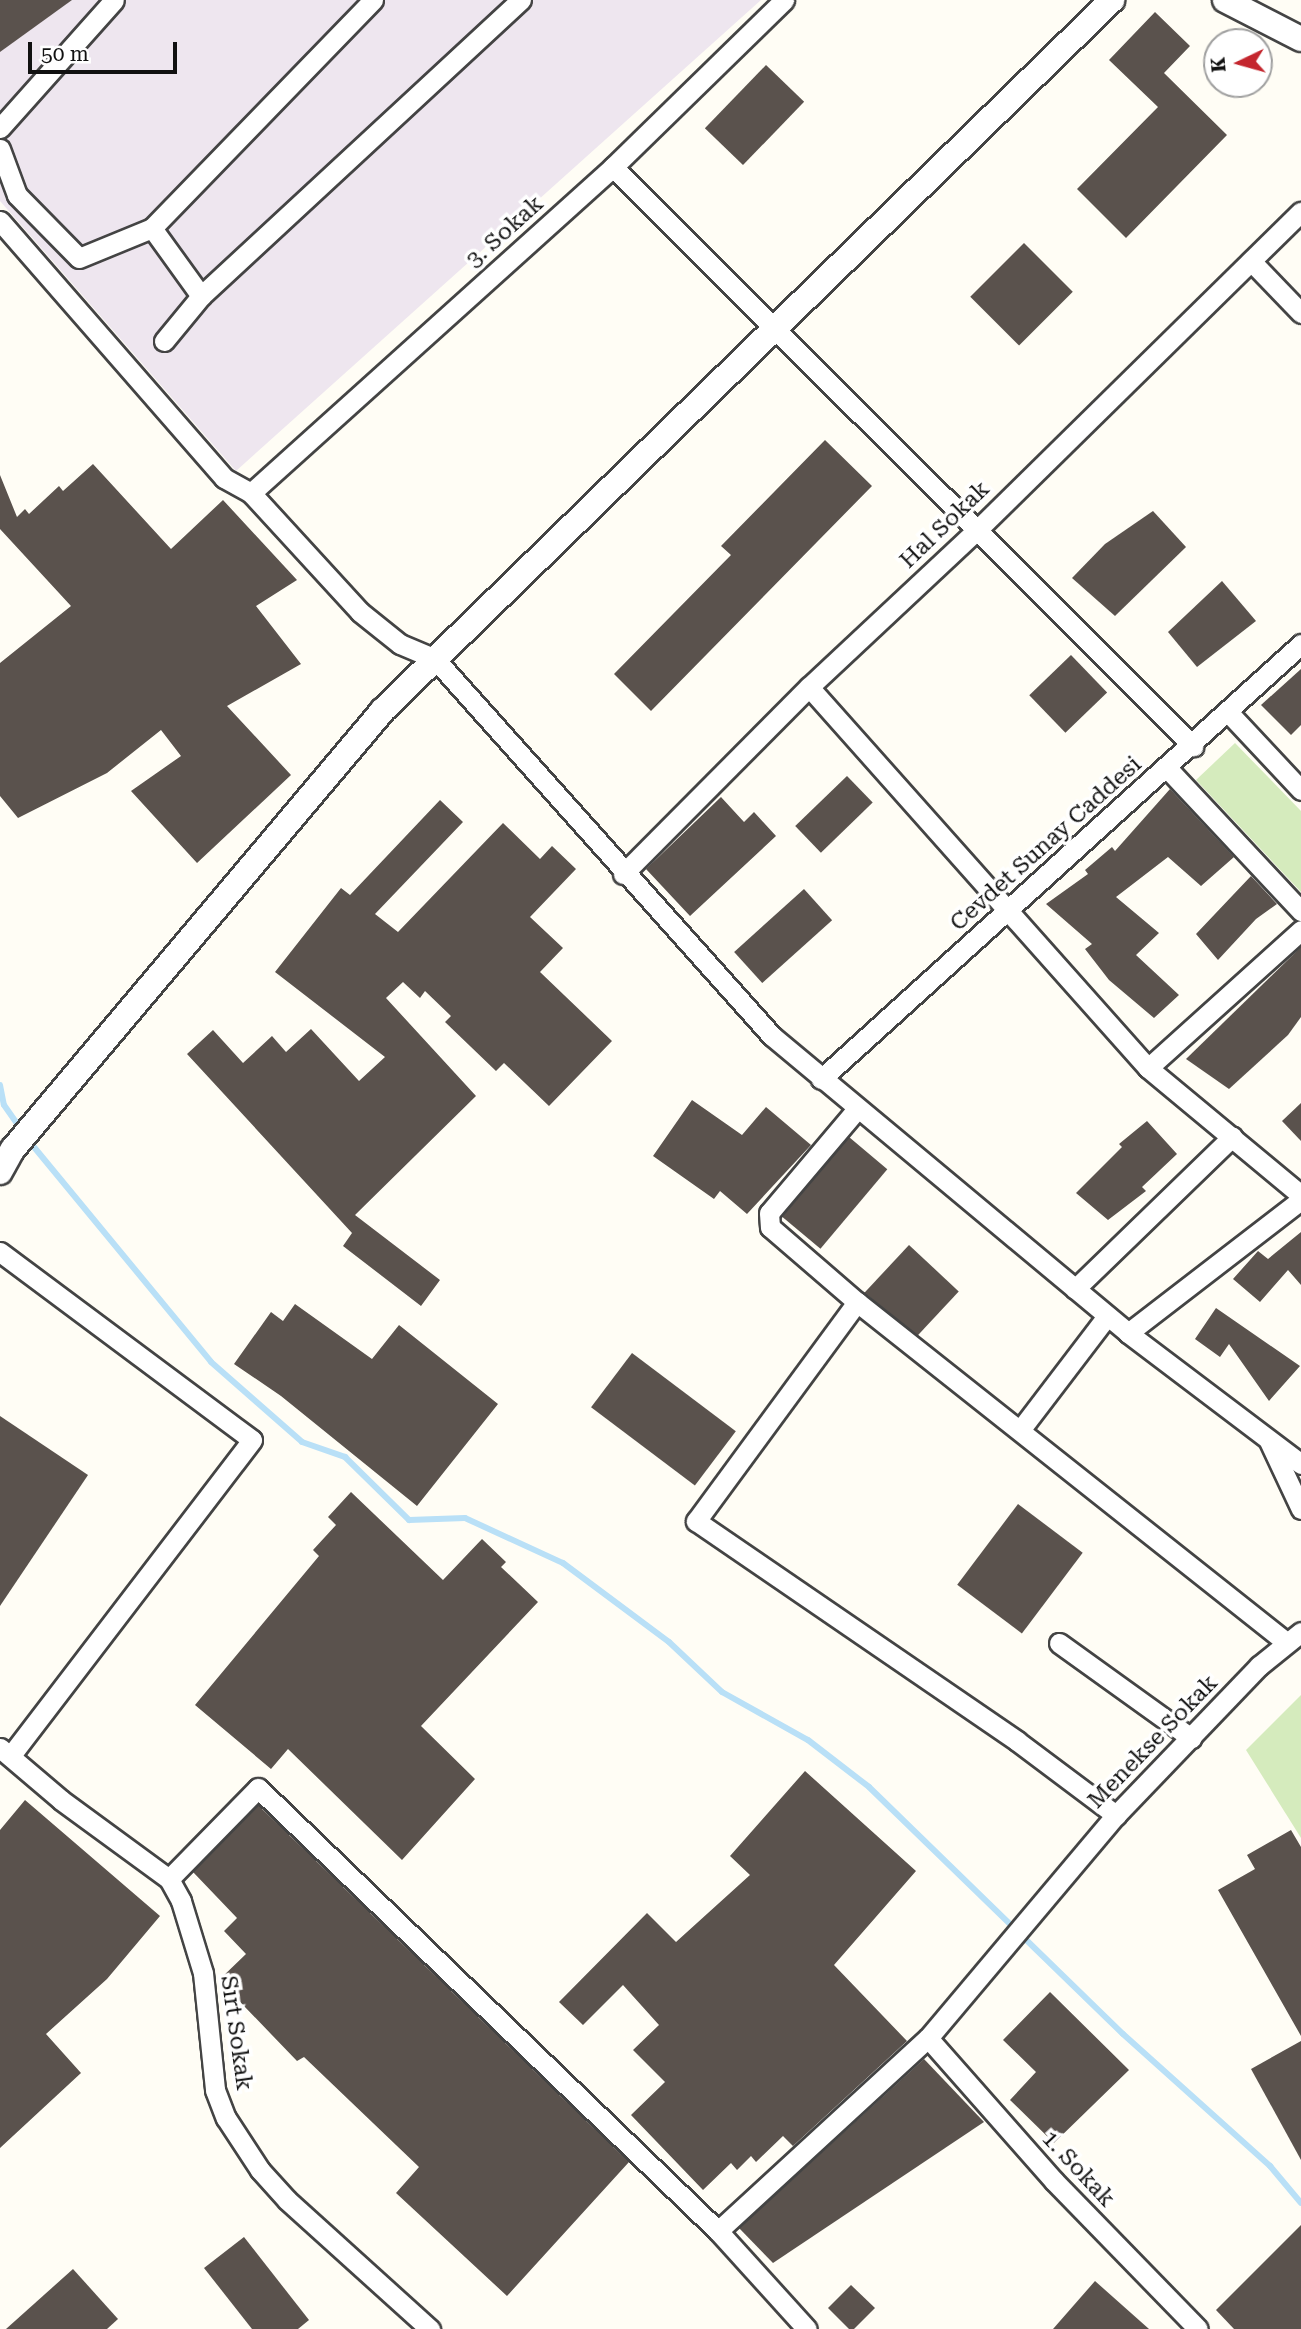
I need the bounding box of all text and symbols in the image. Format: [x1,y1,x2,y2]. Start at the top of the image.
scale bar [32,28,180,72]
north arrow [1203,28,1273,98]
text: 50 m [41,42,89,66]
text: K [1206,56,1231,73]
street label: 3. Sokak [461,190,549,274]
street label: Hal Sokak [894,475,996,575]
street label: Cevdet Sunay Caddesi [945,751,1147,937]
street label: Menekse Sokak [1082,1670,1224,1814]
street label: Sırt Sokak [214,1974,258,2092]
street label: 1. Sokak [1036,2125,1120,2213]

